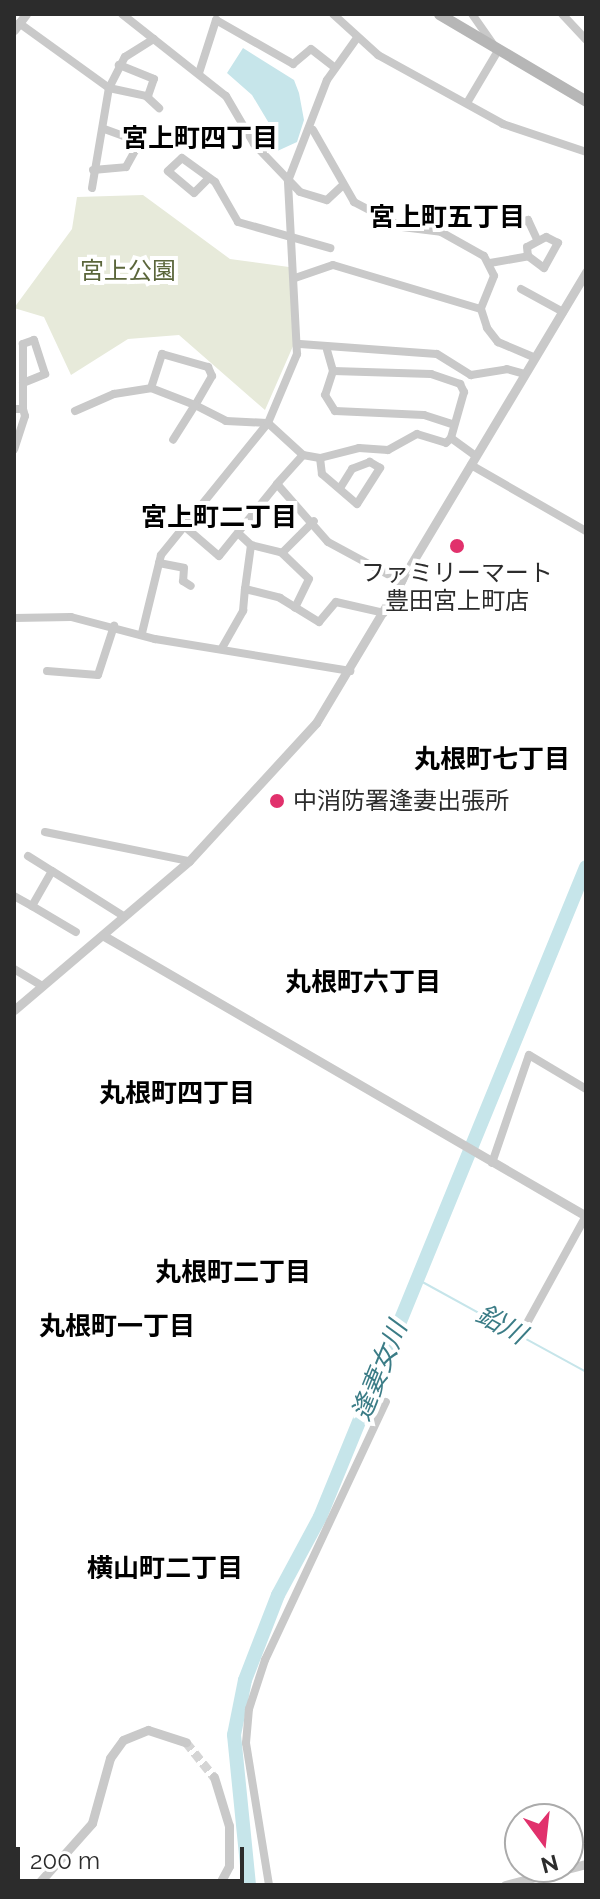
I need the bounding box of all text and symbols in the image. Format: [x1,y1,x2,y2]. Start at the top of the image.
district label: 宮上町四丁目 [122,123,278,155]
district label: 宮上町五丁目 [369,202,525,234]
park label: 宮上公園 [80,257,176,285]
district label: 宮上町二丁目 [141,502,297,534]
marker: ファミリーマート 豊田宮上町店 [448,537,466,555]
place label: ファミリーマート 豊田宮上町店 [361,559,553,615]
district label: 丸根町七丁目 [414,744,570,776]
place label: 中消防署逢妻出張所 [293,787,509,815]
marker: 中消防署逢妻出張所 [268,792,286,810]
district label: 丸根町六丁目 [285,967,441,999]
district label: 丸根町四丁目 [99,1078,255,1110]
district label: 丸根町二丁目 [155,1257,311,1289]
water label: 鉛川 [471,1299,531,1351]
district label: 丸根町一丁目 [39,1311,195,1343]
water label: 逢妻女川 [346,1317,414,1425]
district label: 横山町二丁目 [87,1553,243,1585]
north arrow [504,1803,584,1883]
scale bar [20,1831,248,1881]
text: 200 m [30,1846,100,1875]
text: N [538,1850,561,1879]

